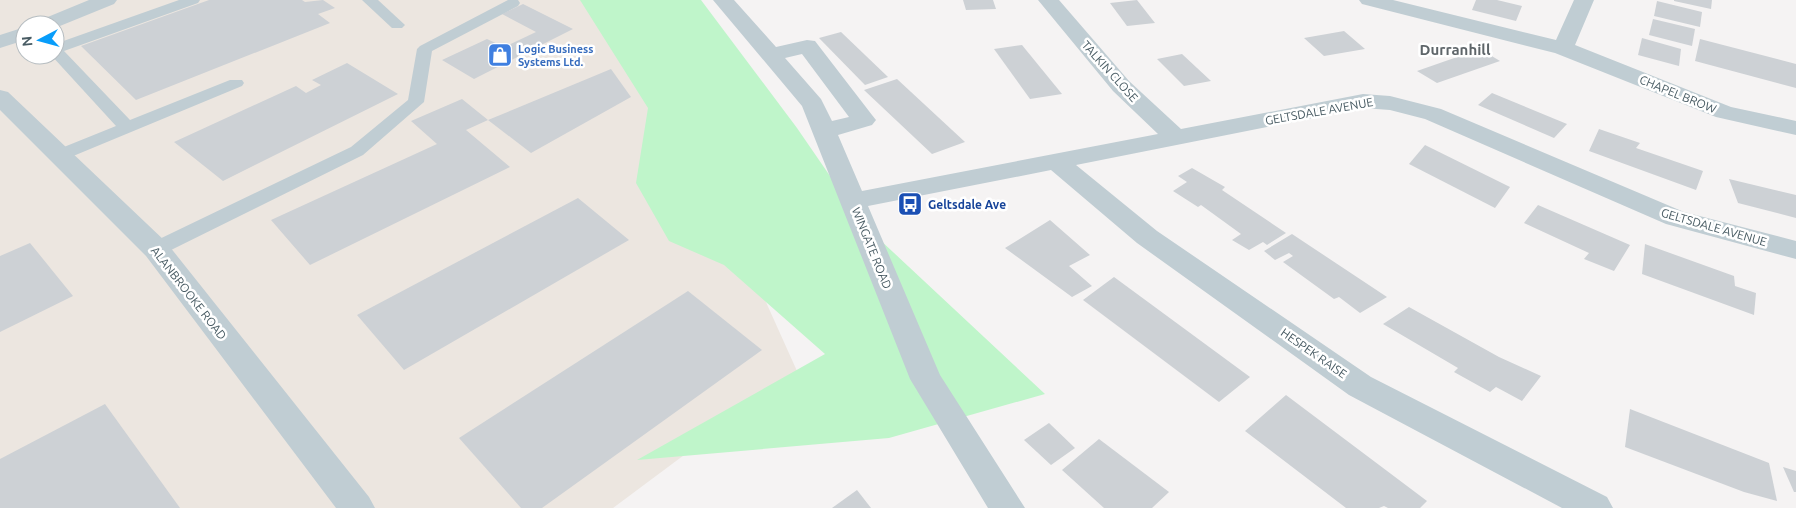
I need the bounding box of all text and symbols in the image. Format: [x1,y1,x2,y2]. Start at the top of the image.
north arrow [15,15,65,65]
text: N [19,35,36,47]
street label: TALKIN CLOSE [1079,38,1141,104]
district label: Durranhill [1420,41,1491,58]
shop icon: Logic Business Systems Ltd. [487,42,513,68]
place label: Logic Business Systems Ltd. [518,43,593,68]
street label: CHAPEL BROW [1638,73,1718,115]
street label: GELTSDALE AVENUE [1264,95,1374,127]
bus stop icon: Geltsdale Ave [897,191,923,217]
place label: Geltsdale Ave [928,198,1006,211]
street label: WINGATE ROAD [850,205,894,291]
street label: GELTSDALE AVENUE [1660,206,1769,248]
street label: ALANBROOKE ROAD [149,244,229,342]
street label: HESPEK RAISE [1279,326,1350,381]

